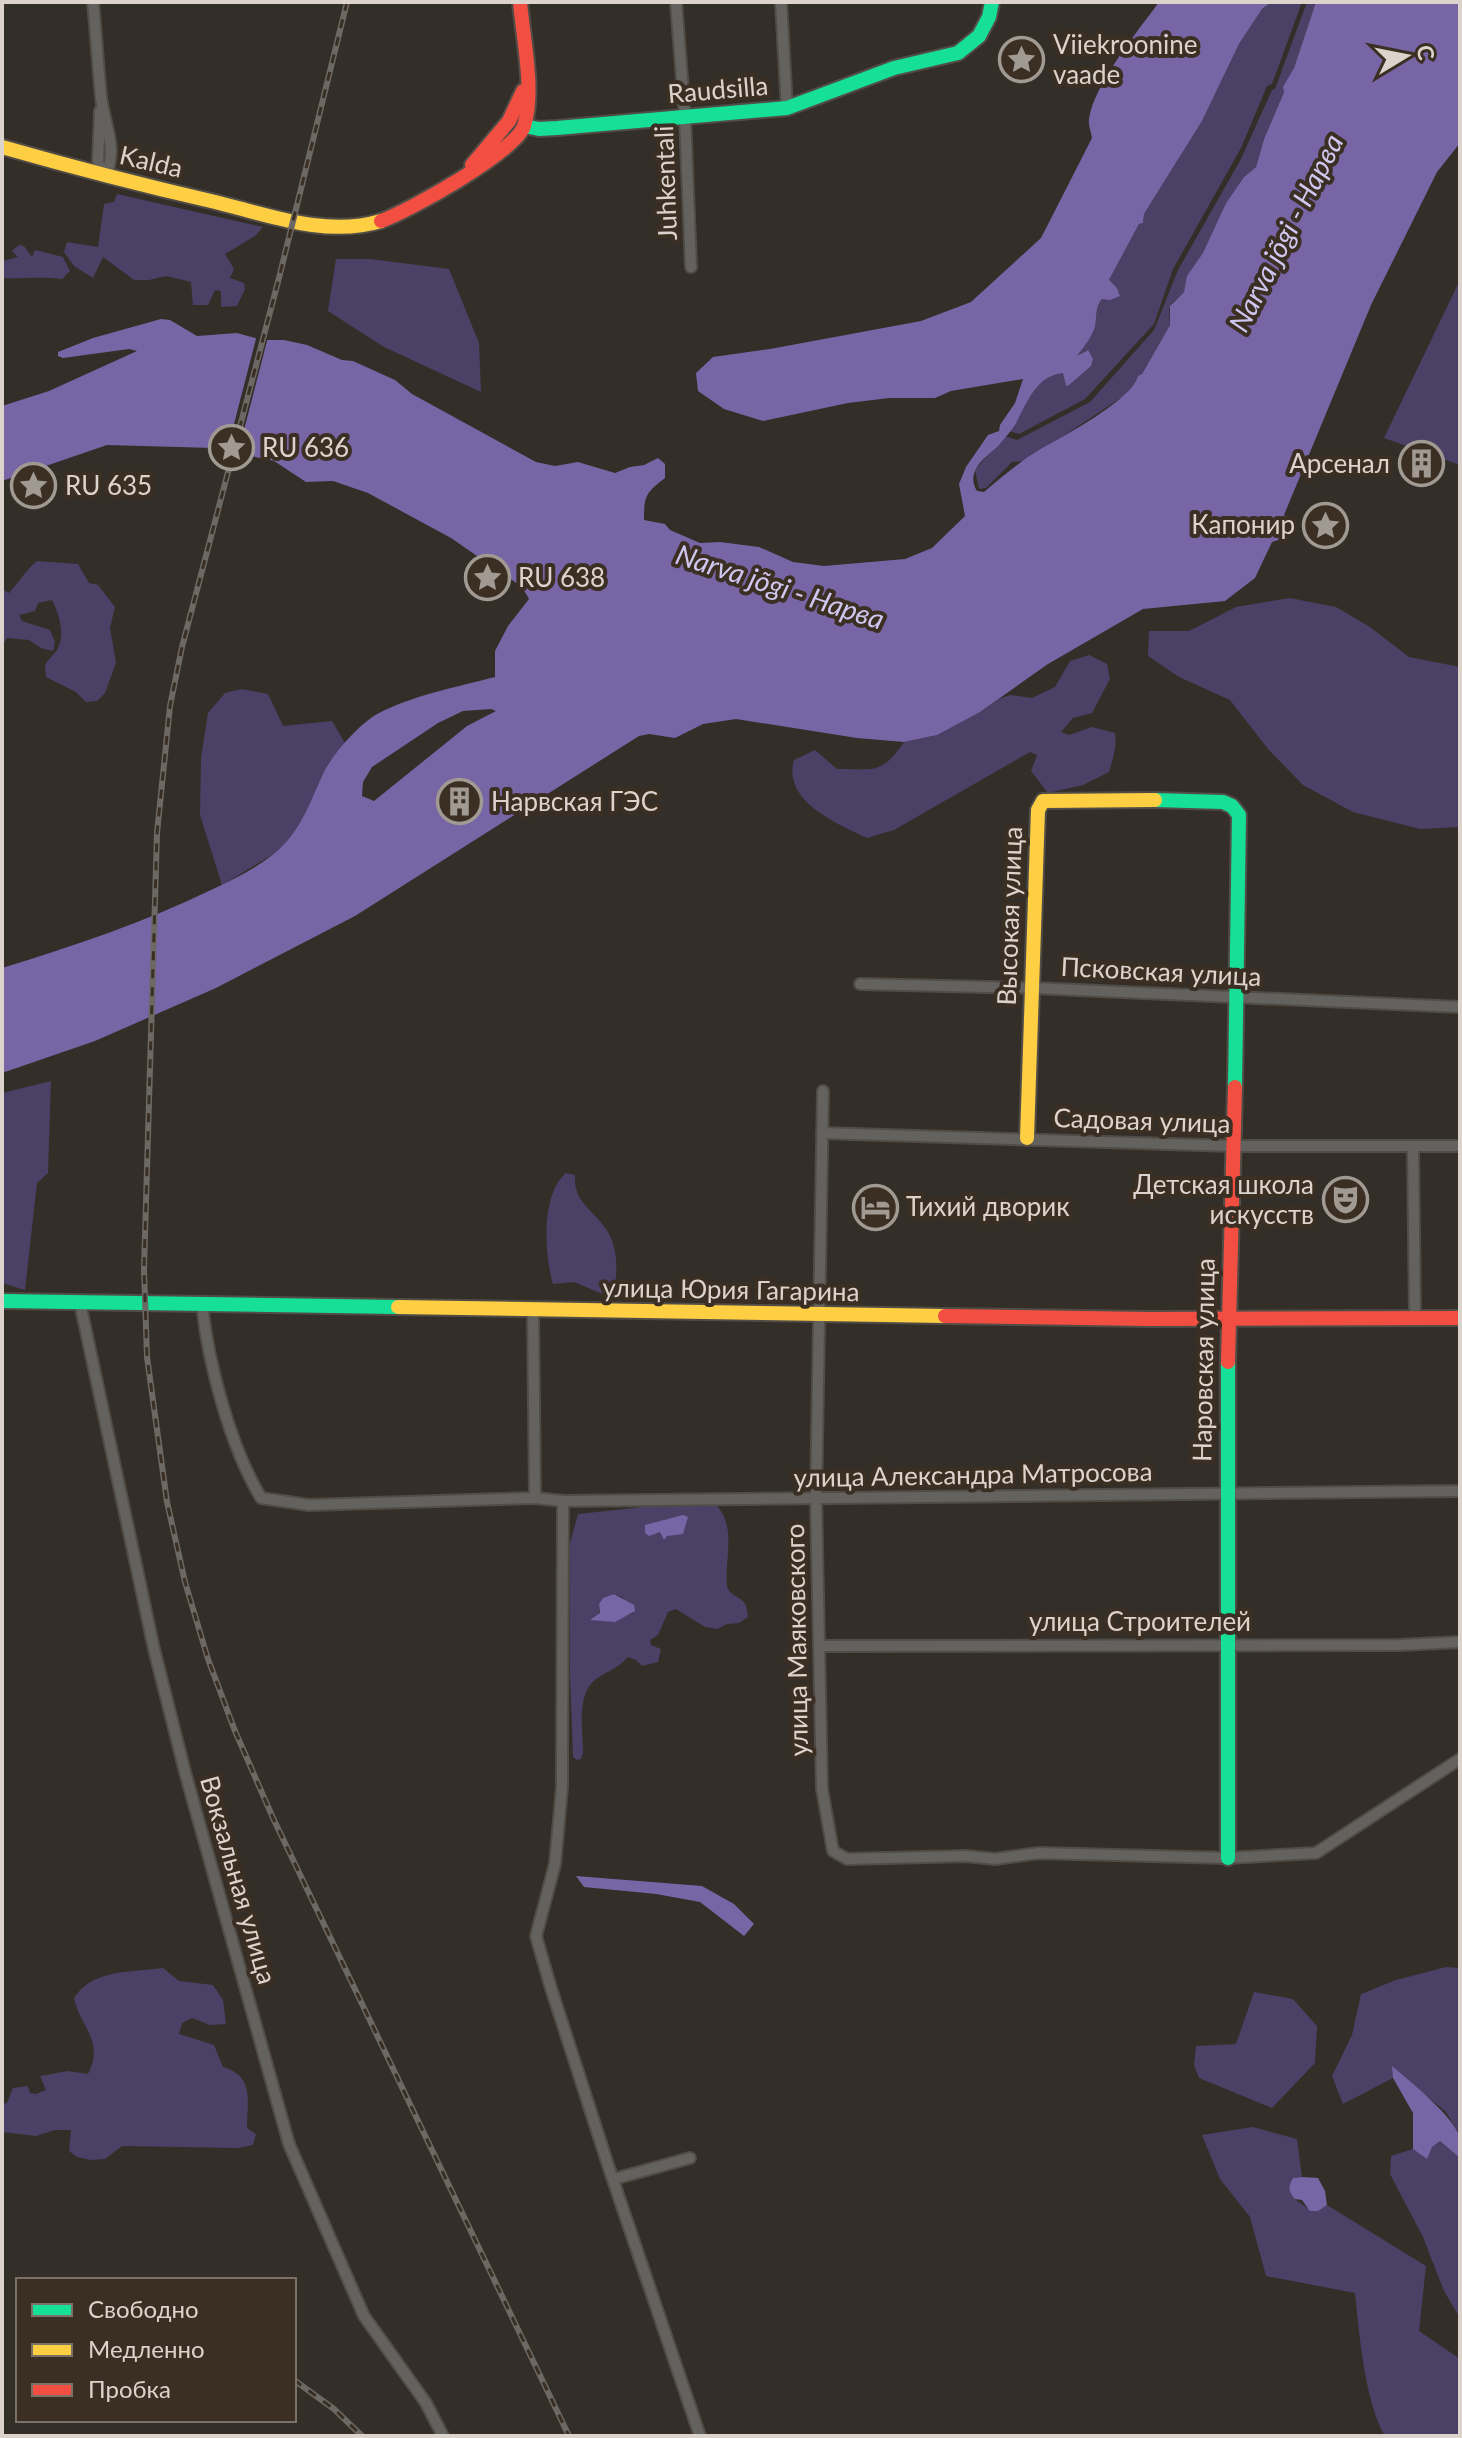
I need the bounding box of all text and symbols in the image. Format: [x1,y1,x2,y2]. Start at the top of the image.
north arrow [1366,16,1446,96]
place label: Viiekroonine vaade [1053,28,1197,90]
place icon: Viiekroonine vaade [998,36,1046,84]
text: С [1412,43,1441,62]
street label: Raudsilla [666,69,769,109]
street label: Juhkentali [647,125,683,241]
water label: Narva jõgi - Нарва [1221,128,1350,337]
street label: Kalda [117,138,186,184]
place icon: RU 636 [207,424,255,472]
place label: RU 636 [262,431,349,463]
building icon: Арсенал [1397,440,1445,488]
place label: Арсенал [1289,447,1390,479]
place icon: RU 635 [10,462,58,510]
place label: RU 635 [65,469,152,501]
place icon: Капонир [1302,501,1350,549]
place label: Капонир [1191,508,1295,540]
water label: Narva jõgi - Нарва [672,536,889,636]
place icon: RU 638 [463,554,511,602]
place label: RU 638 [518,561,605,593]
building icon: Нарвская ГЭС [436,778,484,826]
place label: Нарвская ГЭС [491,785,658,817]
street label: Высокая улица [990,826,1028,1006]
street label: Псковская улица [1060,950,1262,992]
street label: Садовая улица [1053,1101,1231,1139]
place label: Детская школа искусств [1133,1168,1314,1230]
theatre icon: Детская школа искусств [1321,1176,1369,1224]
hotel icon: Тихий дворик [851,1183,899,1231]
place label: Тихий дворик [906,1190,1070,1222]
street label: Наровская улица [1185,1258,1221,1462]
street label: улица Юрия Гагарина [602,1271,860,1307]
street label: улица Александра Матросова [793,1455,1153,1493]
street label: улица Маяковского [778,1523,814,1757]
street label: улица Строителей [1029,1605,1251,1637]
street label: Вокзальная улица [194,1772,284,1988]
legend [16,2278,296,2422]
text: Свободно [88,2294,199,2323]
text: Медленно [88,2334,205,2363]
text: Пробка [88,2374,171,2403]

